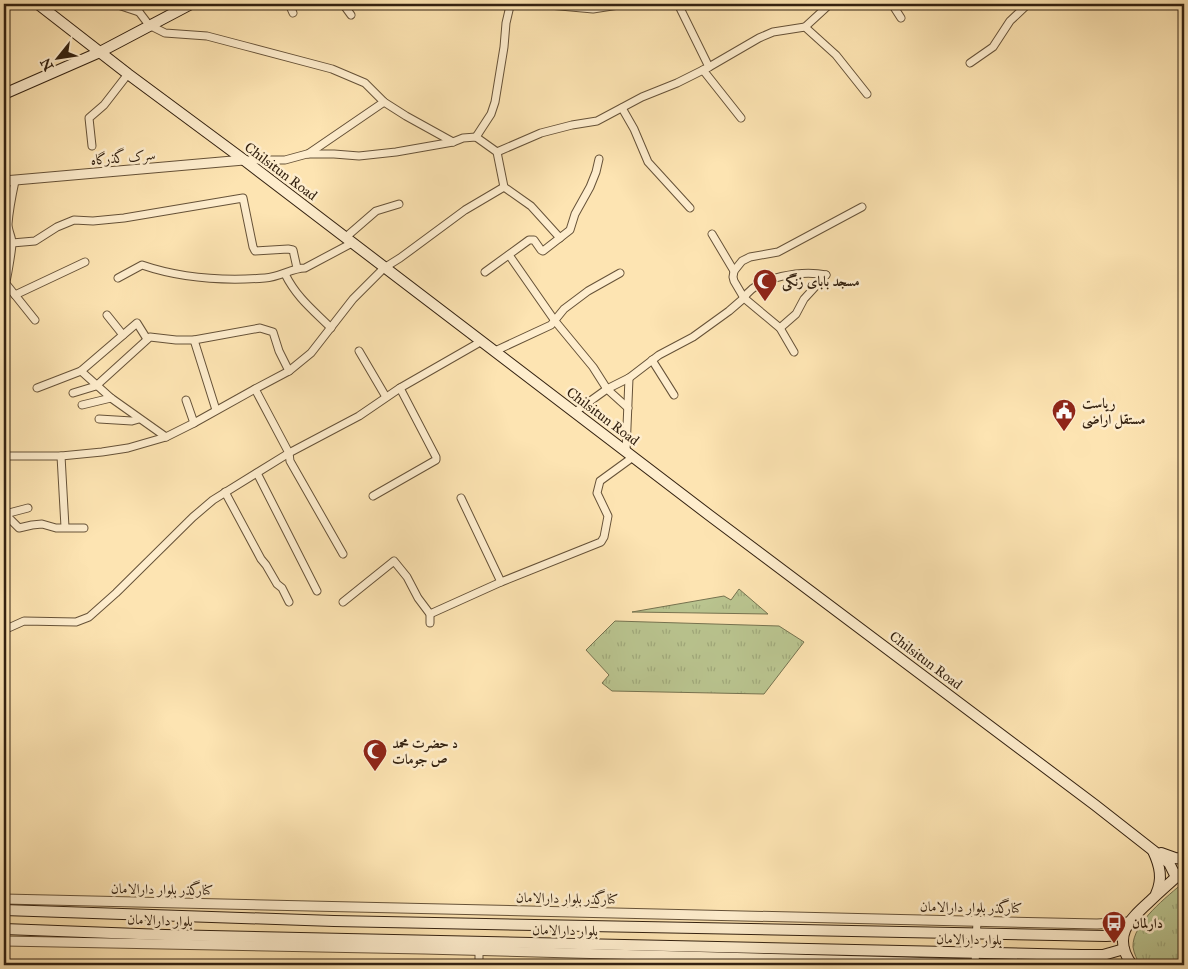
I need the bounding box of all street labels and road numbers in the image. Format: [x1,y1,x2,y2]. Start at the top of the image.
street label: Chilsitun Road [241,139,320,204]
street label: سرک گذرگاه [90,144,156,170]
street label: Chilsitun Road [563,384,642,449]
street label: Chilsitun Road [886,628,965,693]
street label: کنارگذر بلوار دارالامان [111,878,213,899]
street label: کنارگذر بلوار دارالامان [516,887,618,908]
street label: کنارگذر بلوار دارالامان [920,896,1022,917]
street label: بلوار دارالامان [127,911,194,930]
street label: بلوار دارالامان [532,921,598,940]
street label: بلوار دارالامان [936,930,1002,949]

